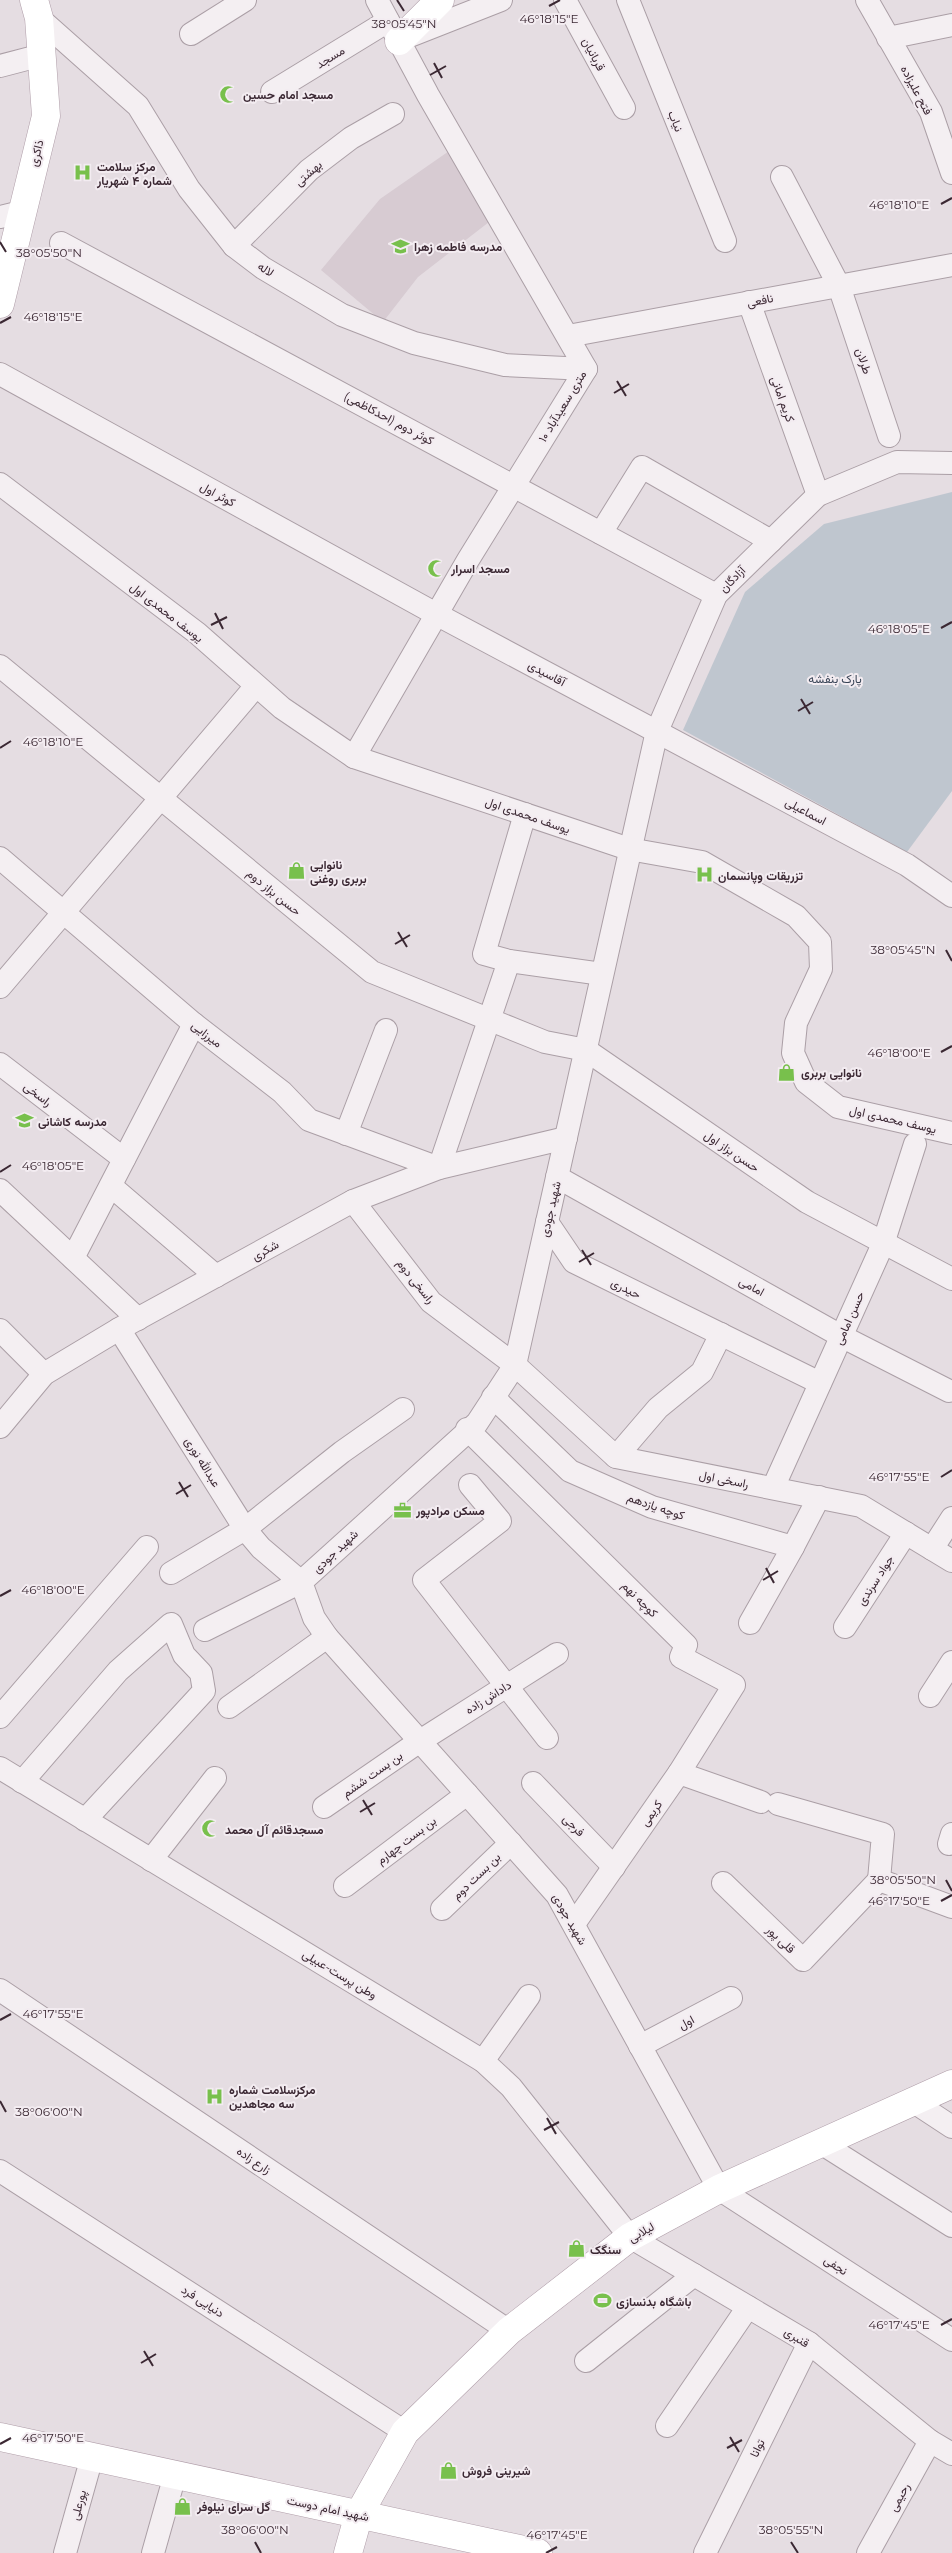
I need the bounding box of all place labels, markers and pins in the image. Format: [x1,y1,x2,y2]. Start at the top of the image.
mosque icon: مسجد امام حسین [219,84,239,104]
place label: مسجد امام حسین [243,87,334,103]
place label: مرکز سلامت شماره ۴ شهریار [96,159,172,189]
hospital icon: مرکز سلامت شماره ۴ شهریار [73,163,93,183]
school or university icon: مدرسه فاطمه زهرا [390,236,410,256]
place label: مدرسه فاطمه زهرا [414,239,503,255]
mosque icon: مسجد اسرار [427,558,447,578]
place label: مسجد اسرار [450,561,510,577]
place label: نانوایی بربری روغنی [310,857,367,887]
shop icon: نانوایی بربری روغنی [286,861,306,881]
hospital icon: تزریقات وپانسمان [694,865,714,885]
place label: تزریقات وپانسمان [718,868,803,884]
shop icon: نانوایی بربری [777,1062,797,1082]
place label: نانوایی بربری [801,1065,862,1081]
school or university icon: مدرسه کاشانی [14,1111,34,1131]
place label: مدرسه کاشانی [38,1114,107,1130]
office icon: مسکن مرادپور [392,1500,412,1520]
place label: مسکن مرادپور [415,1503,485,1519]
mosque icon: مسجدقائم آل محمد [201,1819,221,1839]
place label: مسجدقائم آل محمد [225,1822,324,1838]
place label: مرکزسلامت شماره سه مجاهدین [229,2082,316,2111]
hospital icon: مرکزسلامت شماره سه مجاهدین [205,2086,225,2106]
shop icon: سنگک [566,2239,586,2259]
place label: سنگک [590,2242,622,2257]
sports icon: باشگاه بدنسازی [592,2291,612,2311]
place label: باشگاه بدنسازی [616,2294,692,2310]
shop icon: شیرینی فروش [438,2460,458,2480]
place label: شیرینی فروش [462,2463,531,2479]
shop icon: گل سرای نیلوفر [173,2496,193,2516]
place label: گل سرای نیلوفر [196,2499,271,2515]

